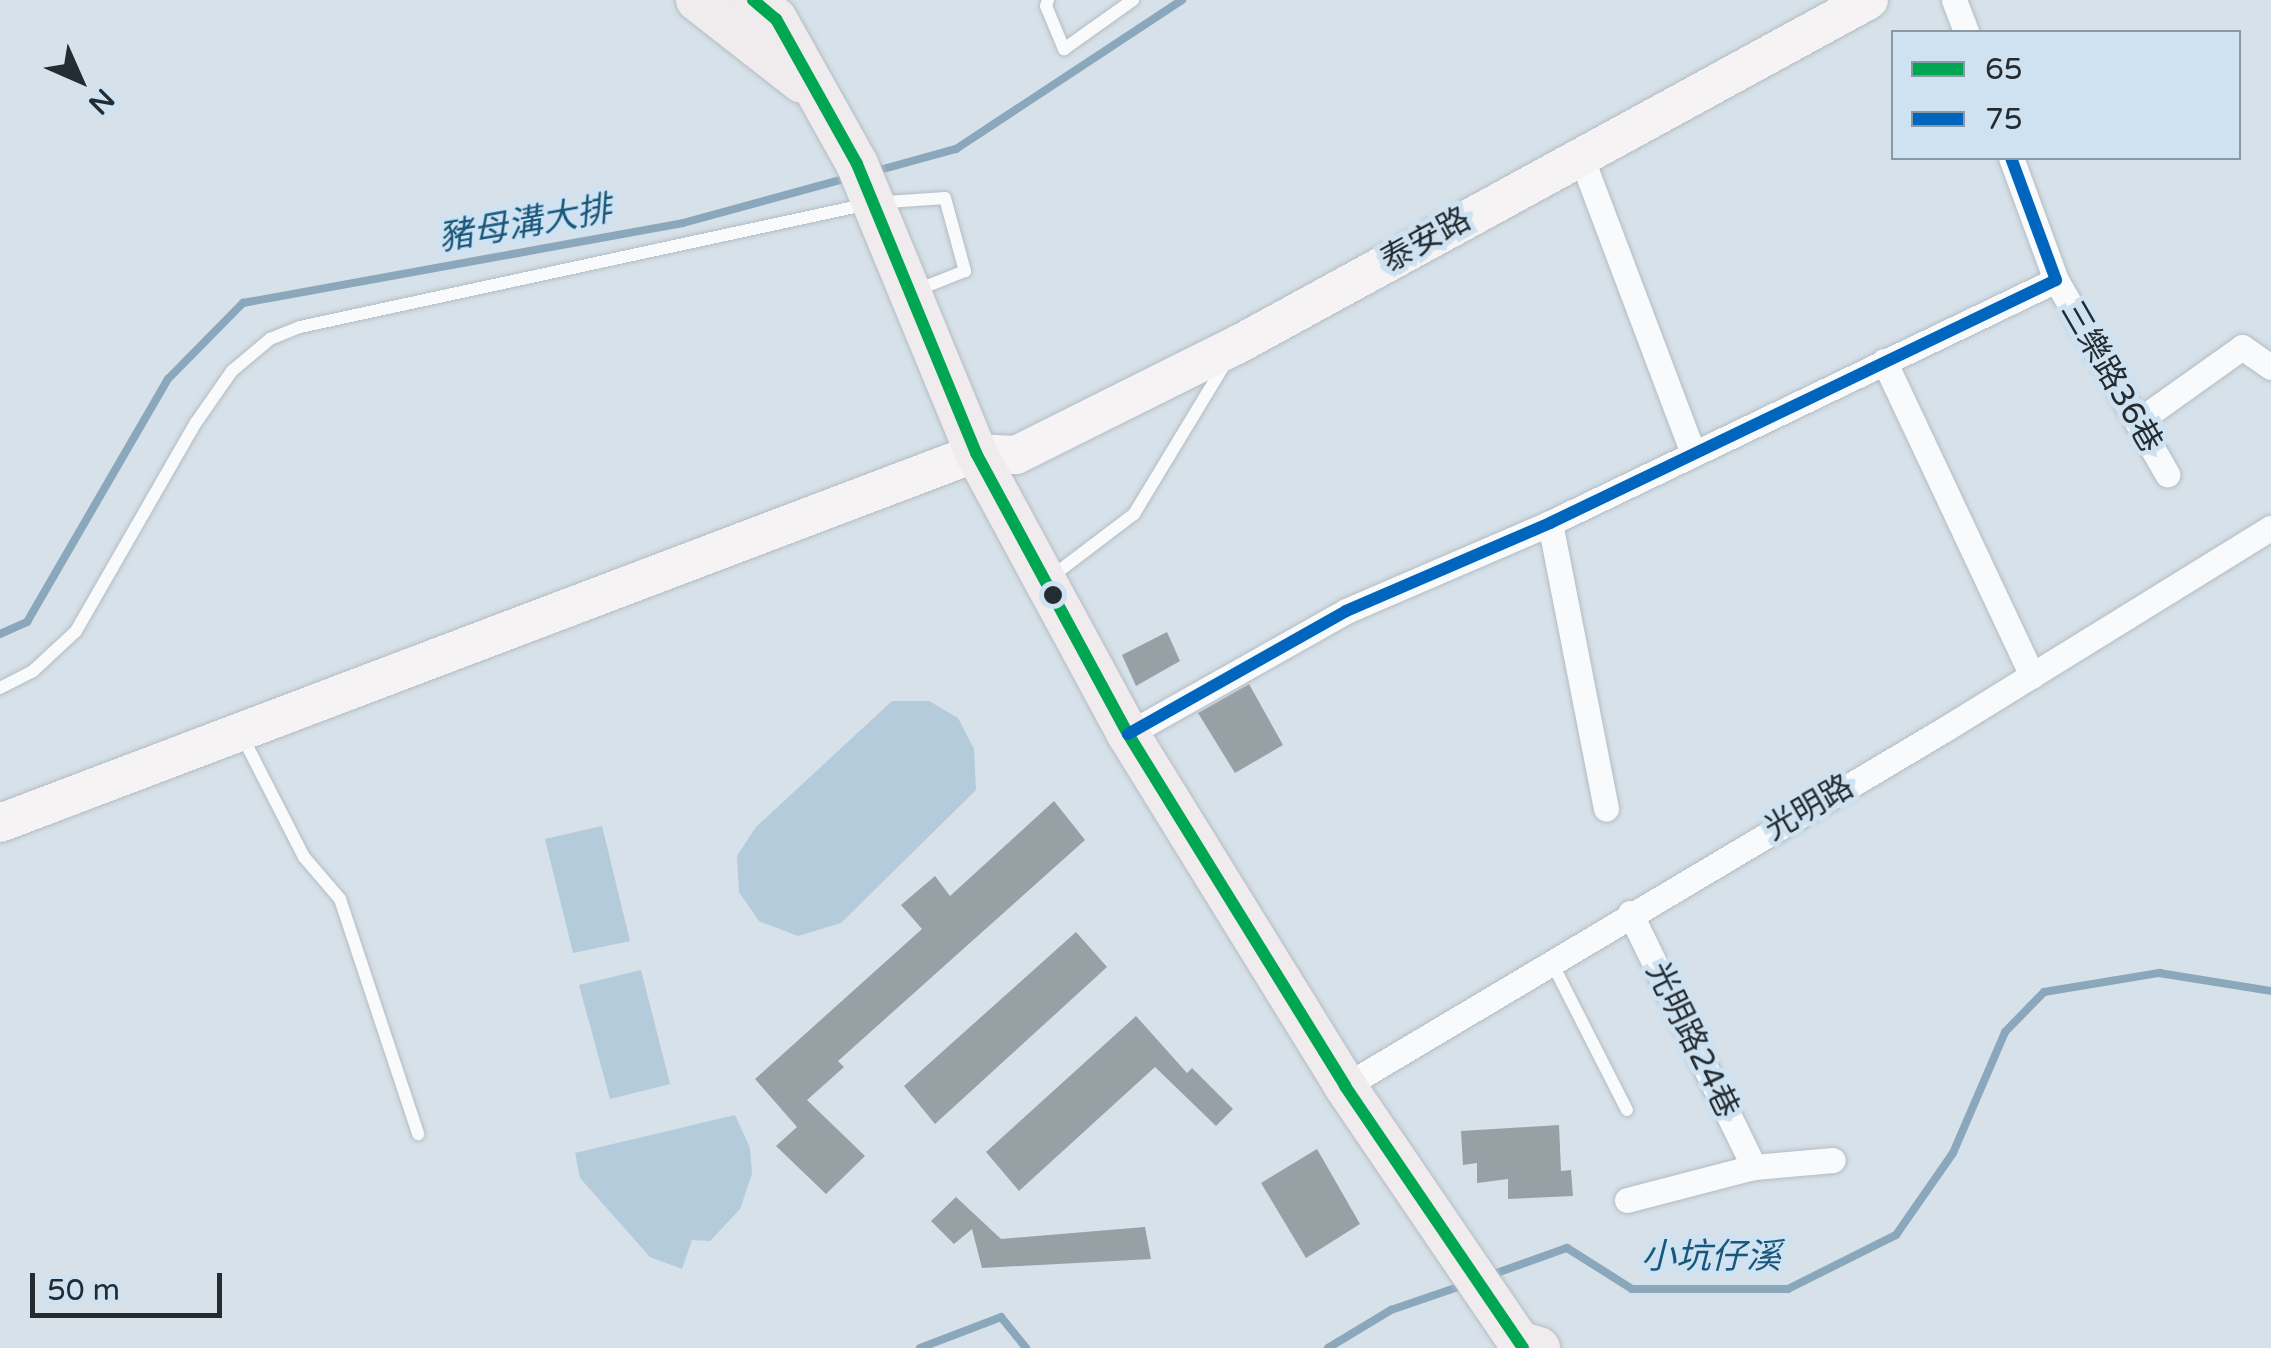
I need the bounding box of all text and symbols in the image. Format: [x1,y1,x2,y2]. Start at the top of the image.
north arrow [30,30,130,130]
legend [1891,30,2241,160]
text: 65 [1985,51,2023,88]
text: N [81,81,121,121]
text: 75 [1985,101,2023,138]
water label: 豬母溝大排 [435,188,615,260]
street label: 泰安路 [1375,200,1477,280]
street label: 三樂路36巷 [2052,295,2170,459]
unlabelled marker [1043,585,1063,605]
street label: 光明路 [1758,767,1860,849]
street label: 光明路24巷 [1638,956,1746,1124]
water label: 小坑仔溪 [1641,1236,1781,1278]
scale bar [35,1253,228,1315]
text: 50 m [47,1272,120,1309]

